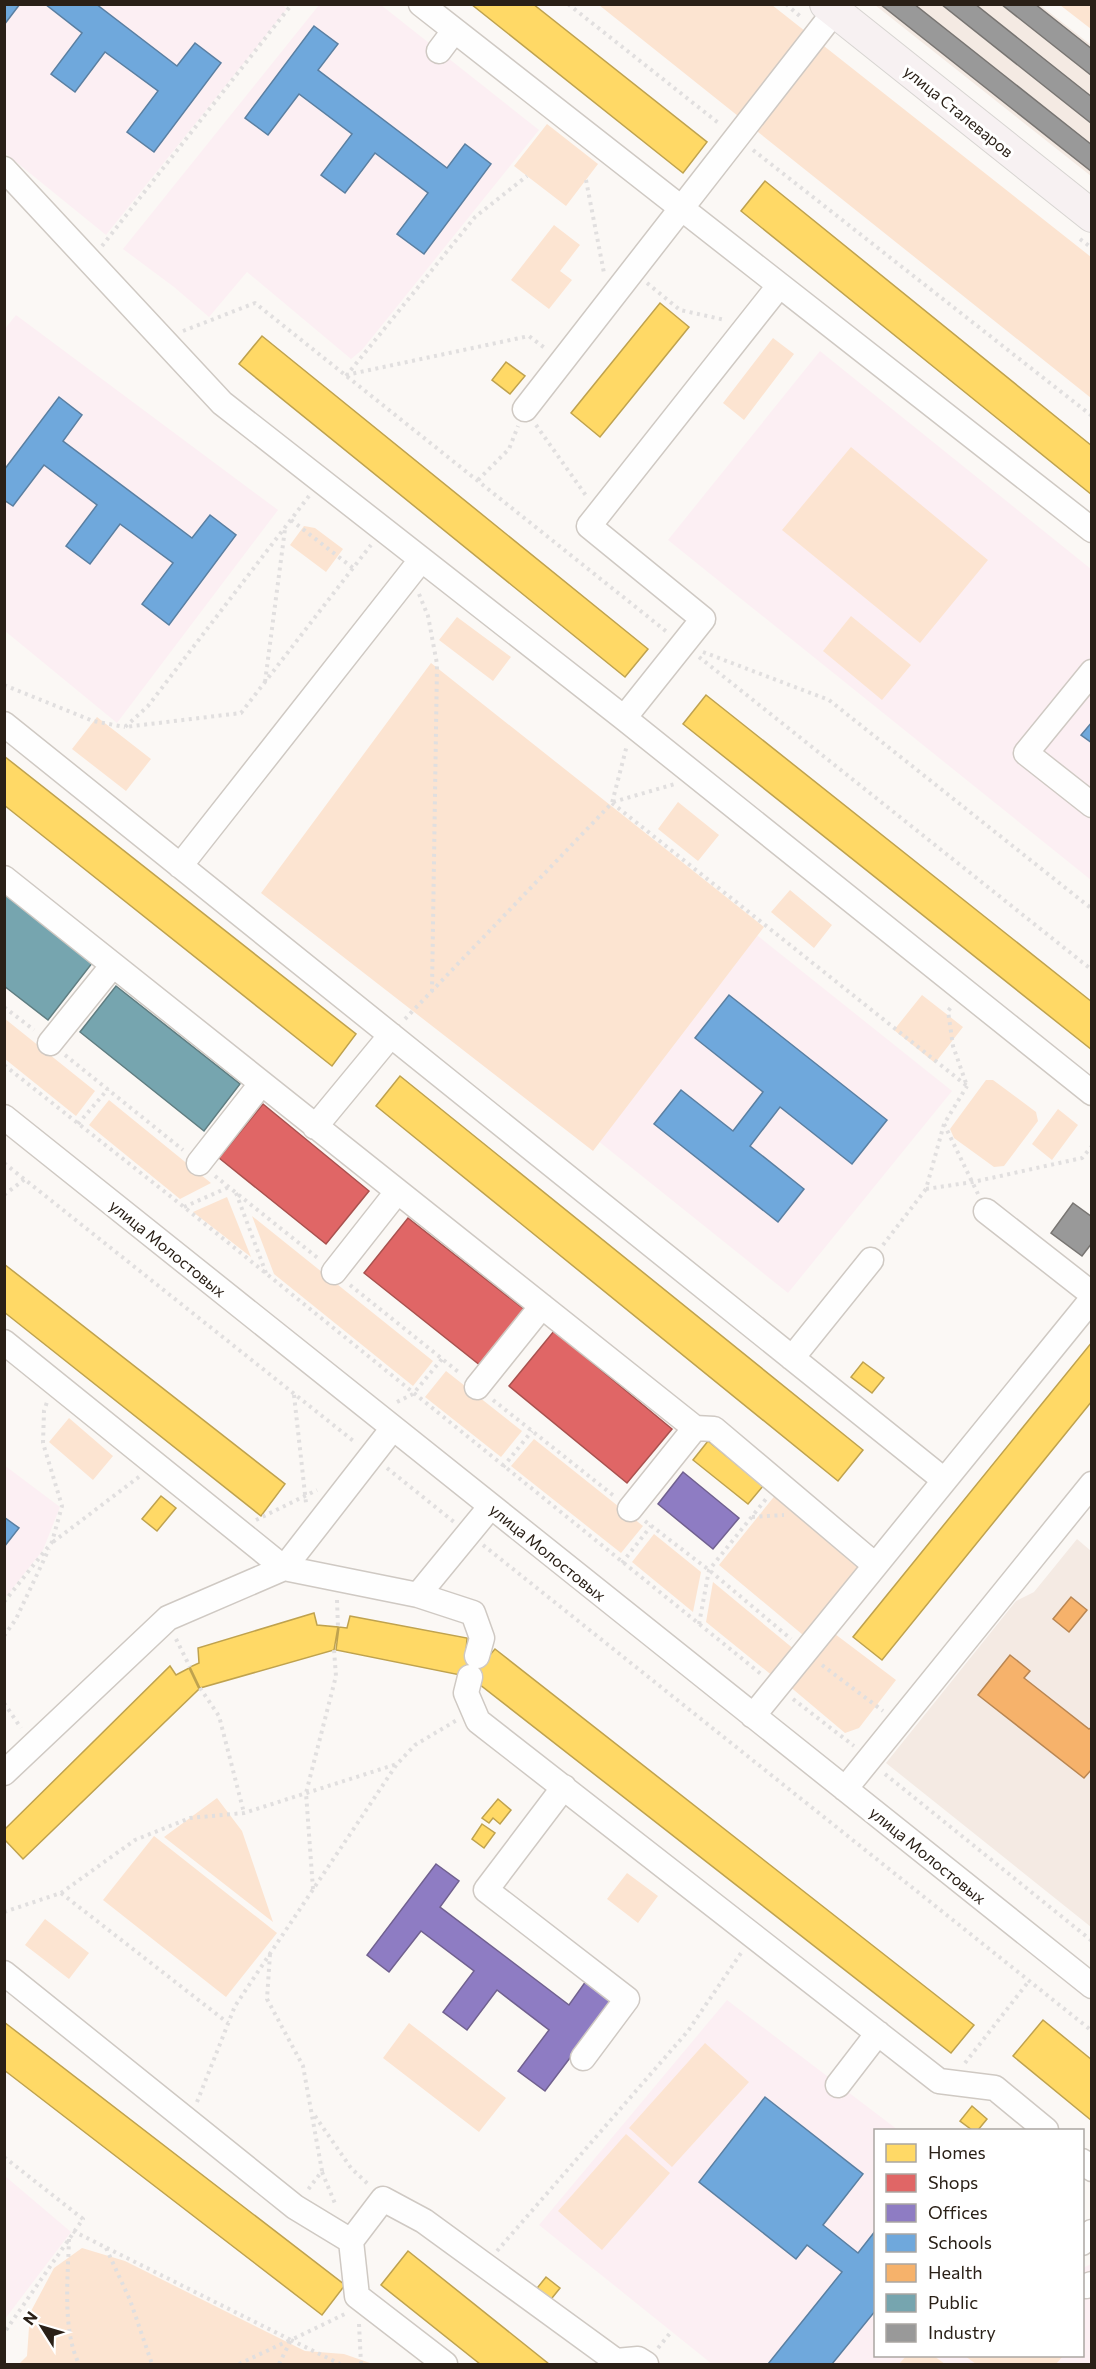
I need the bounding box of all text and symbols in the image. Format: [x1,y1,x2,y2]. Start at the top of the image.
street label: улица Сталеваров [900,61,1018,161]
street label: улица Молостовых [106,1195,230,1301]
street label: улица Молостовых [486,1499,610,1605]
street label: улица Молостовых [866,1802,990,1908]
legend [874,2129,1084,2357]
text: Homes [928,2141,986,2163]
text: Shops [928,2171,978,2193]
text: Offices [928,2201,988,2223]
text: Schools [928,2231,992,2253]
text: Health [928,2261,983,2283]
text: Public [928,2291,978,2313]
north arrow [12,2297,72,2357]
text: N [18,2307,41,2328]
text: Industry [928,2321,996,2343]

